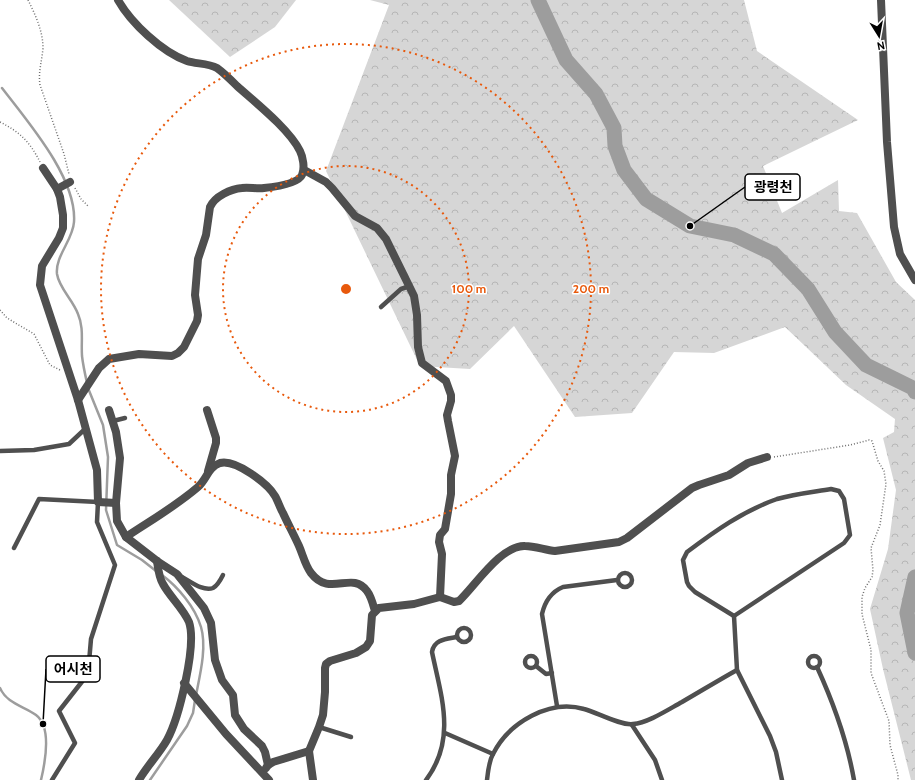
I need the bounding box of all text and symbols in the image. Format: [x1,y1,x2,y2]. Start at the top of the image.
north arrow [859,16,899,56]
text: N [876,38,886,53]
callout: 광령천 [745,174,800,200]
text: 광령천 [754,178,792,196]
text: 100 m [452,281,486,296]
text: 200 m [573,281,609,296]
centre of rings [339,282,353,296]
callout: 어시천 [46,656,100,682]
text: 어시천 [54,660,92,678]

